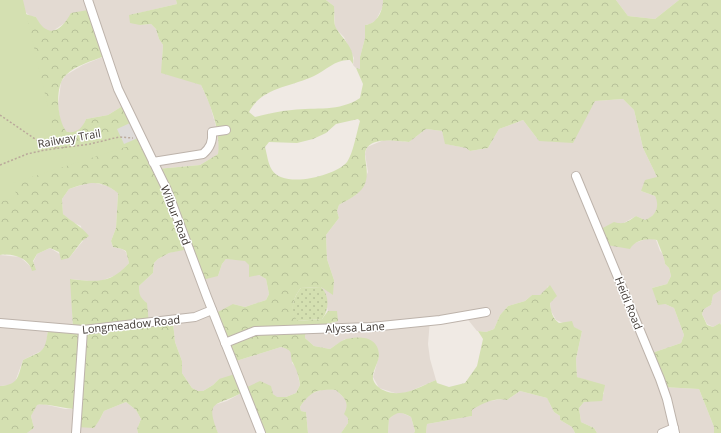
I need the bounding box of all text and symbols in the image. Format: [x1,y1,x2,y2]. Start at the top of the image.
street label: Railway Trail [36,125,102,151]
street label: Wilbur Road [158,183,194,247]
street label: Heidi Road [612,274,646,332]
street label: Longmeadow Road [81,311,181,337]
street label: Alyssa Lane [325,318,385,336]

